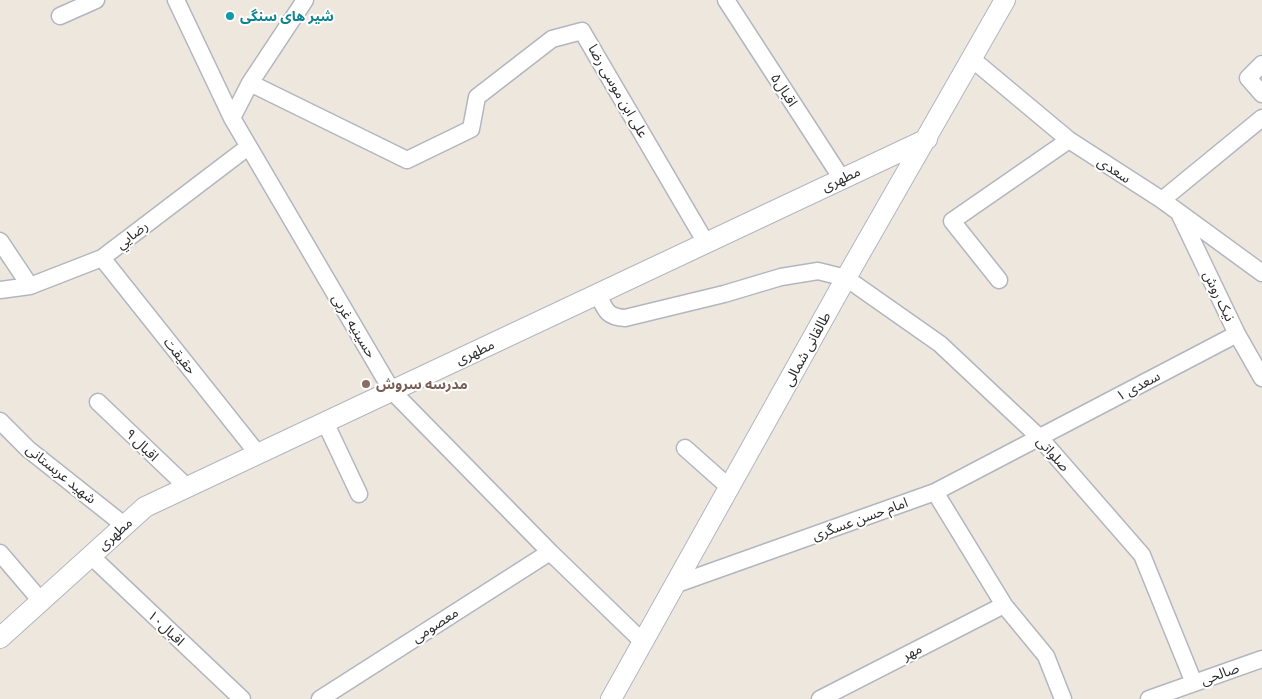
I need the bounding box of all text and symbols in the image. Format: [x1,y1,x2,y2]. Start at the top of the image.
place label: شیر های سنگی [240,8,334,24]
marker: شیر های سنگی [224,10,236,22]
street label: علی ابن موسی رضا [584,41,652,141]
street label: اقبال۵ [767,70,801,110]
street label: سعدی [1094,153,1134,187]
street label: مطهری [819,163,863,195]
street label: رضایي [113,217,151,253]
street label: نیک روش [1200,268,1238,324]
street label: حسینیه غربی [328,291,380,361]
street label: طالقانی شمالی [780,309,834,389]
street label: حقیقت [160,334,200,378]
street label: مطهری [453,336,497,368]
street label: سعدی ۱ [1113,367,1163,405]
place label: مدرسه سروش [376,376,468,392]
marker: مدرسه سروش [360,378,372,390]
street label: اقبال ۹ [122,425,162,465]
street label: صلواتی [1033,433,1073,475]
street label: شهید عربستانی [23,441,99,507]
street label: امام حسن عسگری [810,494,910,544]
street label: مطهری [94,514,136,554]
street label: معصومی [409,604,461,646]
street label: اقبال۱۰ [144,607,188,649]
street label: مهر [899,640,925,664]
street label: صالحی [1199,659,1241,689]

